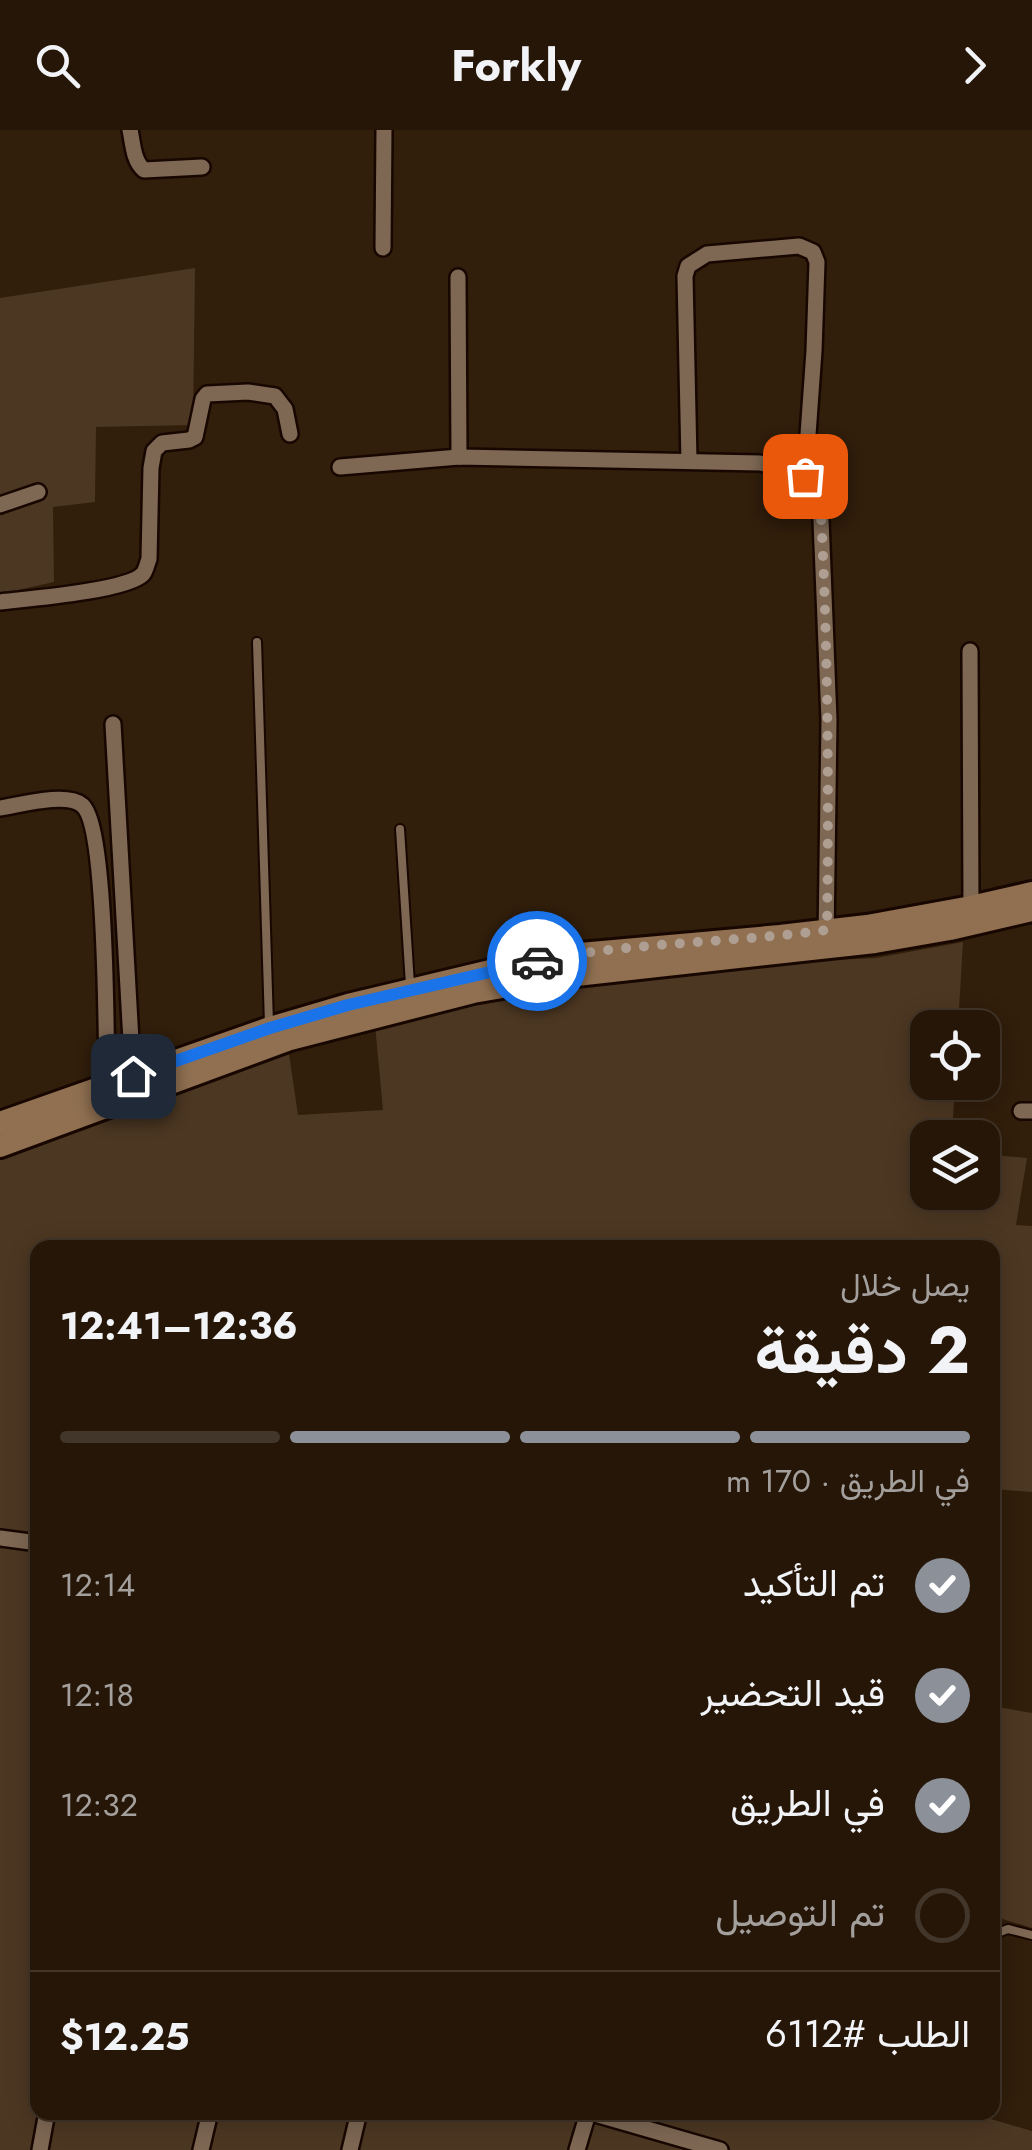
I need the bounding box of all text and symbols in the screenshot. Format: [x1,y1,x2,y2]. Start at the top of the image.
text: Forkly [451,33,581,98]
icon: search [30,38,85,93]
icon: forward [947,38,1002,93]
pin [763,434,848,519]
icon: bag [778,449,833,504]
courier [487,911,587,1011]
icon: car [510,934,565,989]
map controls [910,1010,1000,1210]
button: locate [910,1010,1000,1100]
pin [91,1034,176,1119]
icon: home [106,1049,161,1104]
button: layers [910,1120,1000,1210]
text: يصل خلال [840,1262,970,1308]
text: 12:36–12:41 [60,1298,298,1353]
text: 2 دقيقة [755,1303,970,1397]
text: في الطريق · 170 m [726,1458,970,1504]
text: تم التأكيد [743,1555,885,1610]
icon: check [915,1558,970,1613]
text: 12:14 [60,1562,135,1608]
text: قيد التحضير [701,1665,885,1720]
icon: check [915,1668,970,1723]
text: 12:18 [60,1672,134,1718]
text: في الطريق [730,1775,885,1830]
icon: check [915,1778,970,1833]
text: 12:32 [60,1782,138,1828]
text: تم التوصيل [715,1885,885,1940]
text: الطلب #6112 [765,2006,970,2061]
text: $12.25 [60,2009,190,2064]

